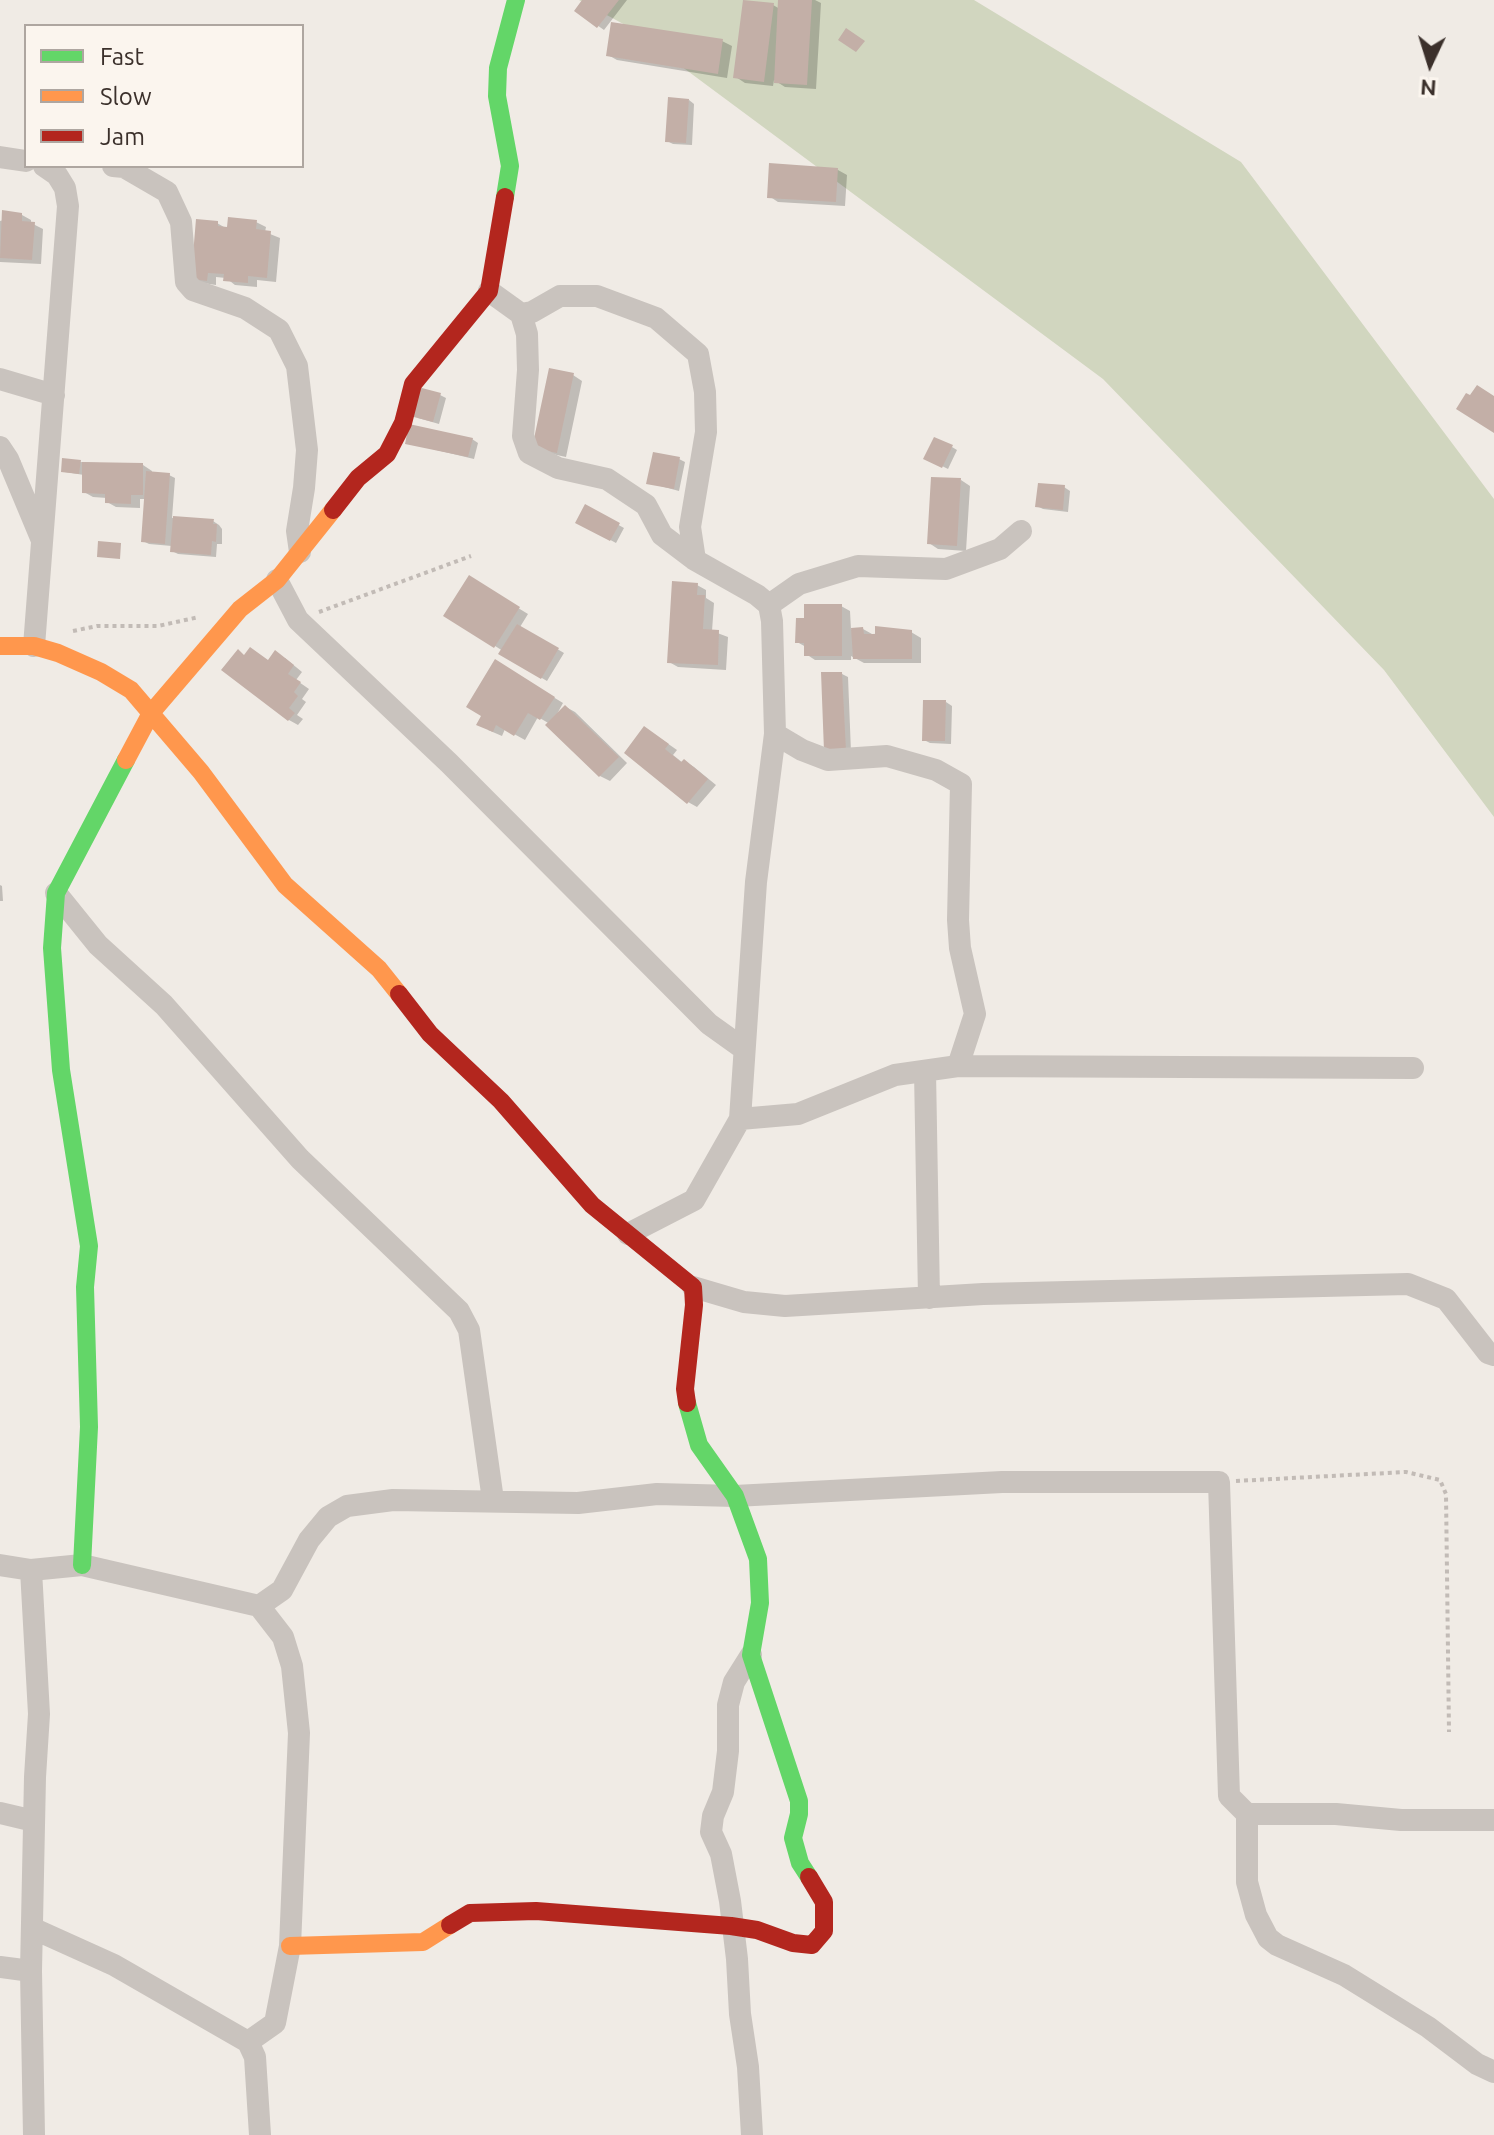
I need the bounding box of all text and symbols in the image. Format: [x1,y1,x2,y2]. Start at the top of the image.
legend [24,24,304,168]
north arrow [1390,24,1470,104]
text: Fast [100,43,144,70]
text: N [1419,75,1437,101]
text: Slow [100,83,152,110]
text: Jam [100,123,145,150]

